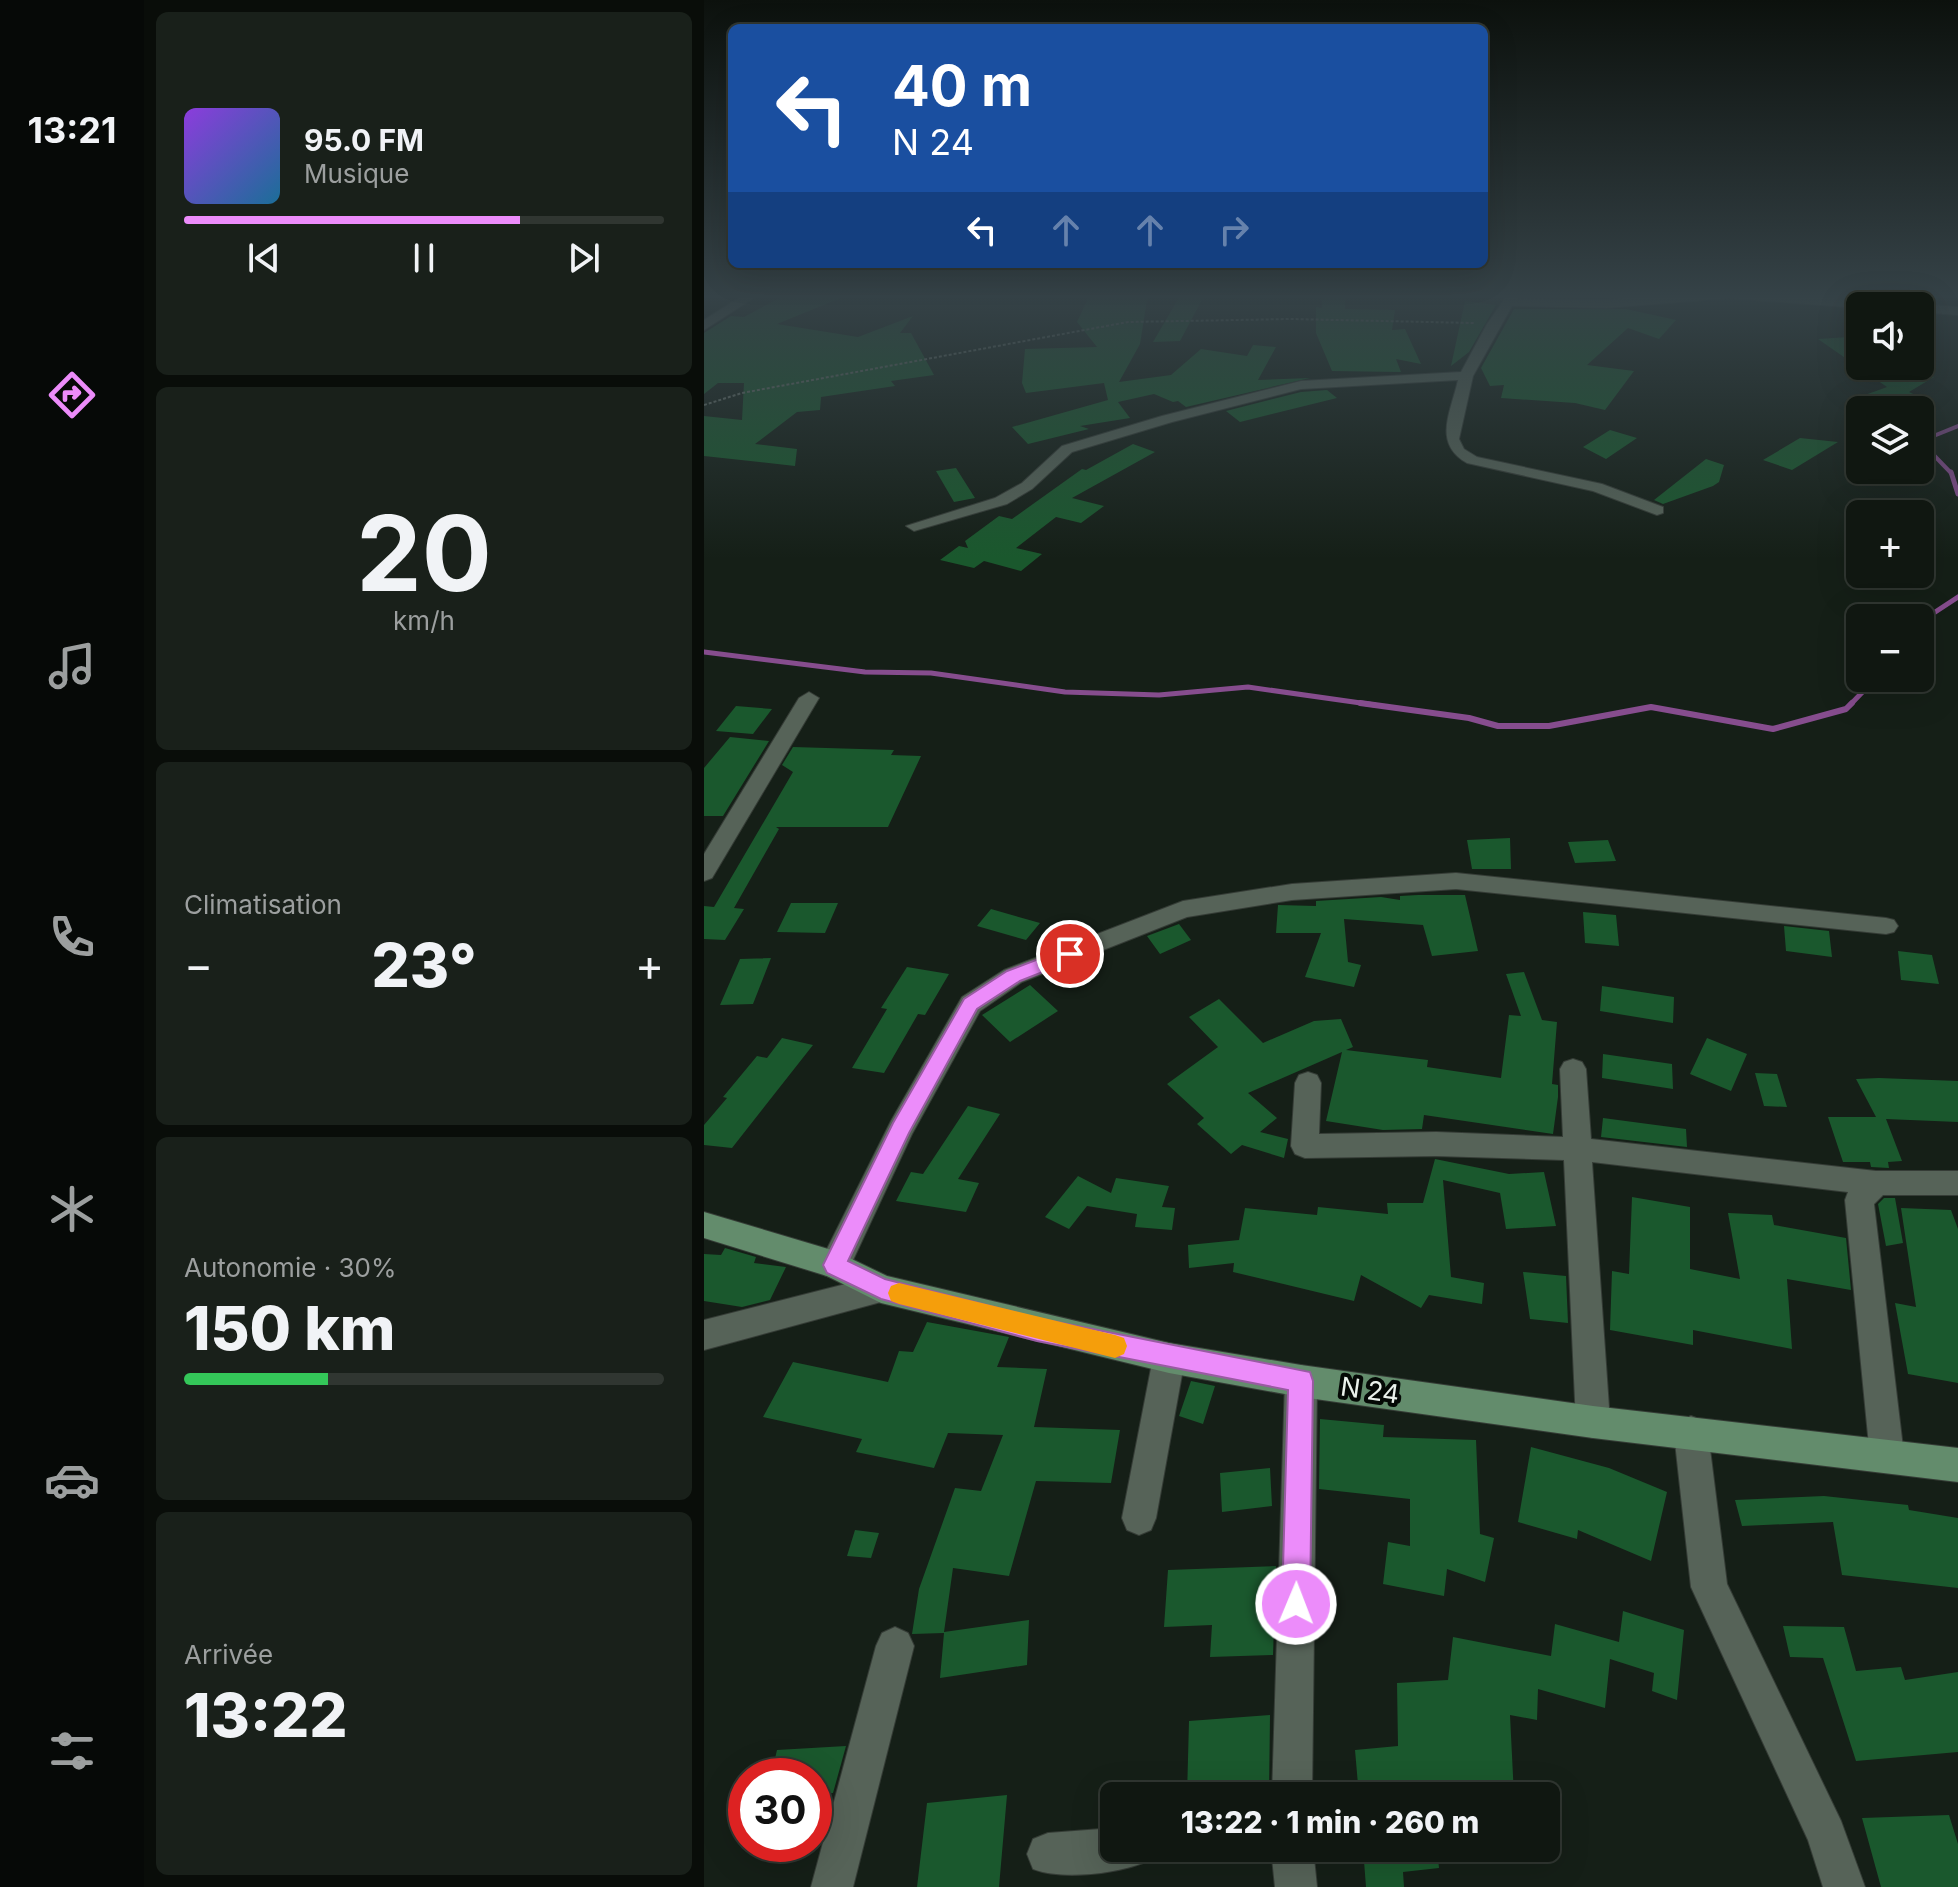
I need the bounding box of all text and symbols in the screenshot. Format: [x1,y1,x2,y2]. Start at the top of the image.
text: 40 m [892,52,1032,120]
icon: left [760,56,864,160]
text: 13:21 [28,108,116,152]
text: N 24 [892,120,974,164]
text: 95.0 FM [304,122,424,158]
text: Musique [304,158,409,189]
icon: left [960,208,1004,252]
icon: ahead [1044,208,1088,252]
icon: ahead [1128,208,1172,252]
icon: right [1212,208,1256,252]
icon: previous [242,236,286,280]
icon: pause [402,236,446,280]
icon: next [562,236,606,280]
map controls [1846,292,1934,692]
button: sound [1846,292,1934,380]
icon: directions [44,367,100,423]
button: layers [1846,396,1934,484]
text: 20 [356,490,492,616]
button: + [1846,500,1934,588]
button: − [1846,604,1934,692]
text: km/h [393,605,455,636]
icon: music [44,638,100,694]
text: Climatisation [184,889,342,920]
icon: phone [44,909,100,965]
pin [1036,920,1104,988]
text: 23° [371,929,477,1001]
icon: arrive [1048,932,1092,976]
text: − [184,938,213,992]
text: + [635,938,664,992]
icon: climate [44,1181,100,1237]
text: Autonomie · 30% [184,1252,396,1283]
text: 150 km [184,1292,395,1364]
street label: N 24 [1339,1371,1401,1409]
icon: car [44,1452,100,1508]
position arrow [1254,1562,1338,1646]
text: Arrivée [184,1639,273,1670]
text: 13:22 [184,1679,348,1751]
icon: filters [44,1723,100,1779]
speed limit sign: 30 [728,1758,832,1862]
text: 13:22 · 1 min · 260 m [1181,1804,1479,1840]

